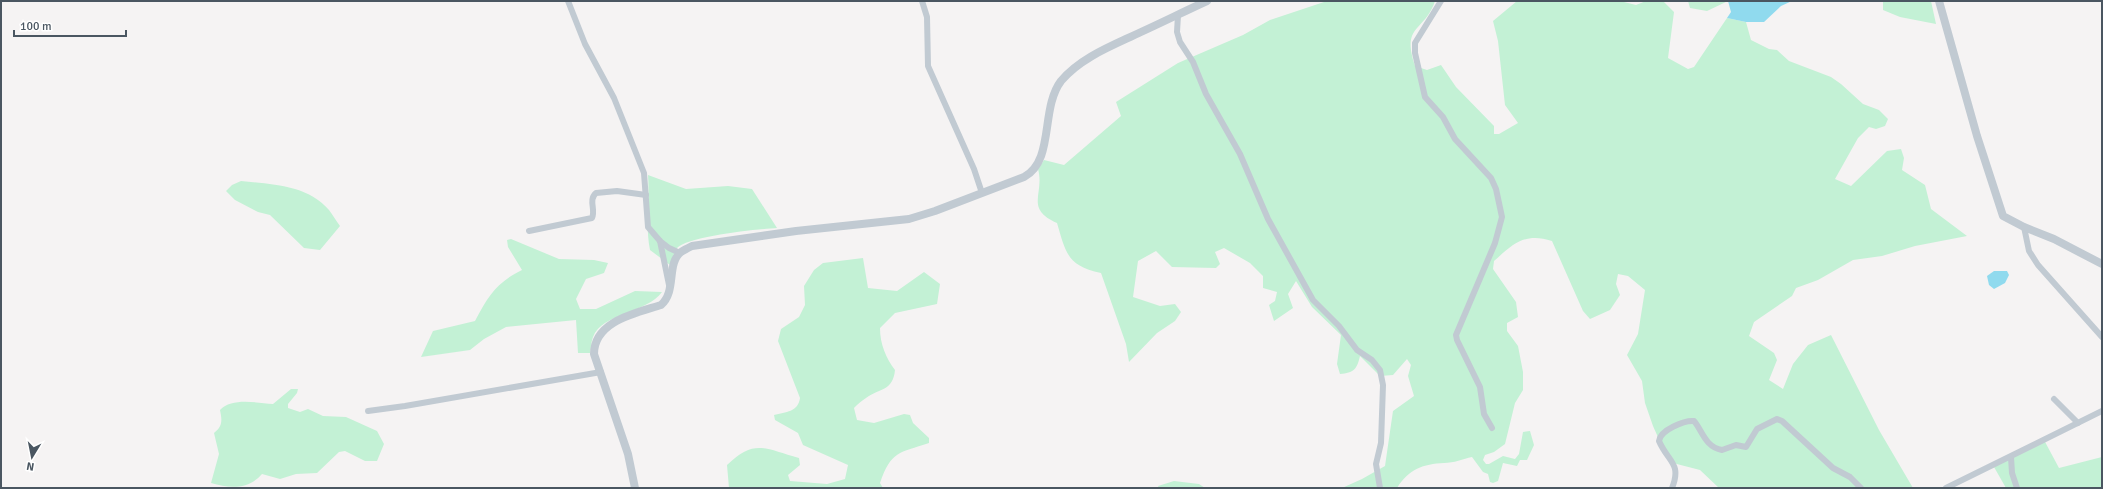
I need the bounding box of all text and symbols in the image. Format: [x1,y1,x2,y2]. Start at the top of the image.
scale bar [14,12,126,38]
text: 100 m [20,19,52,34]
north arrow [12,437,52,477]
text: N [25,459,35,473]

